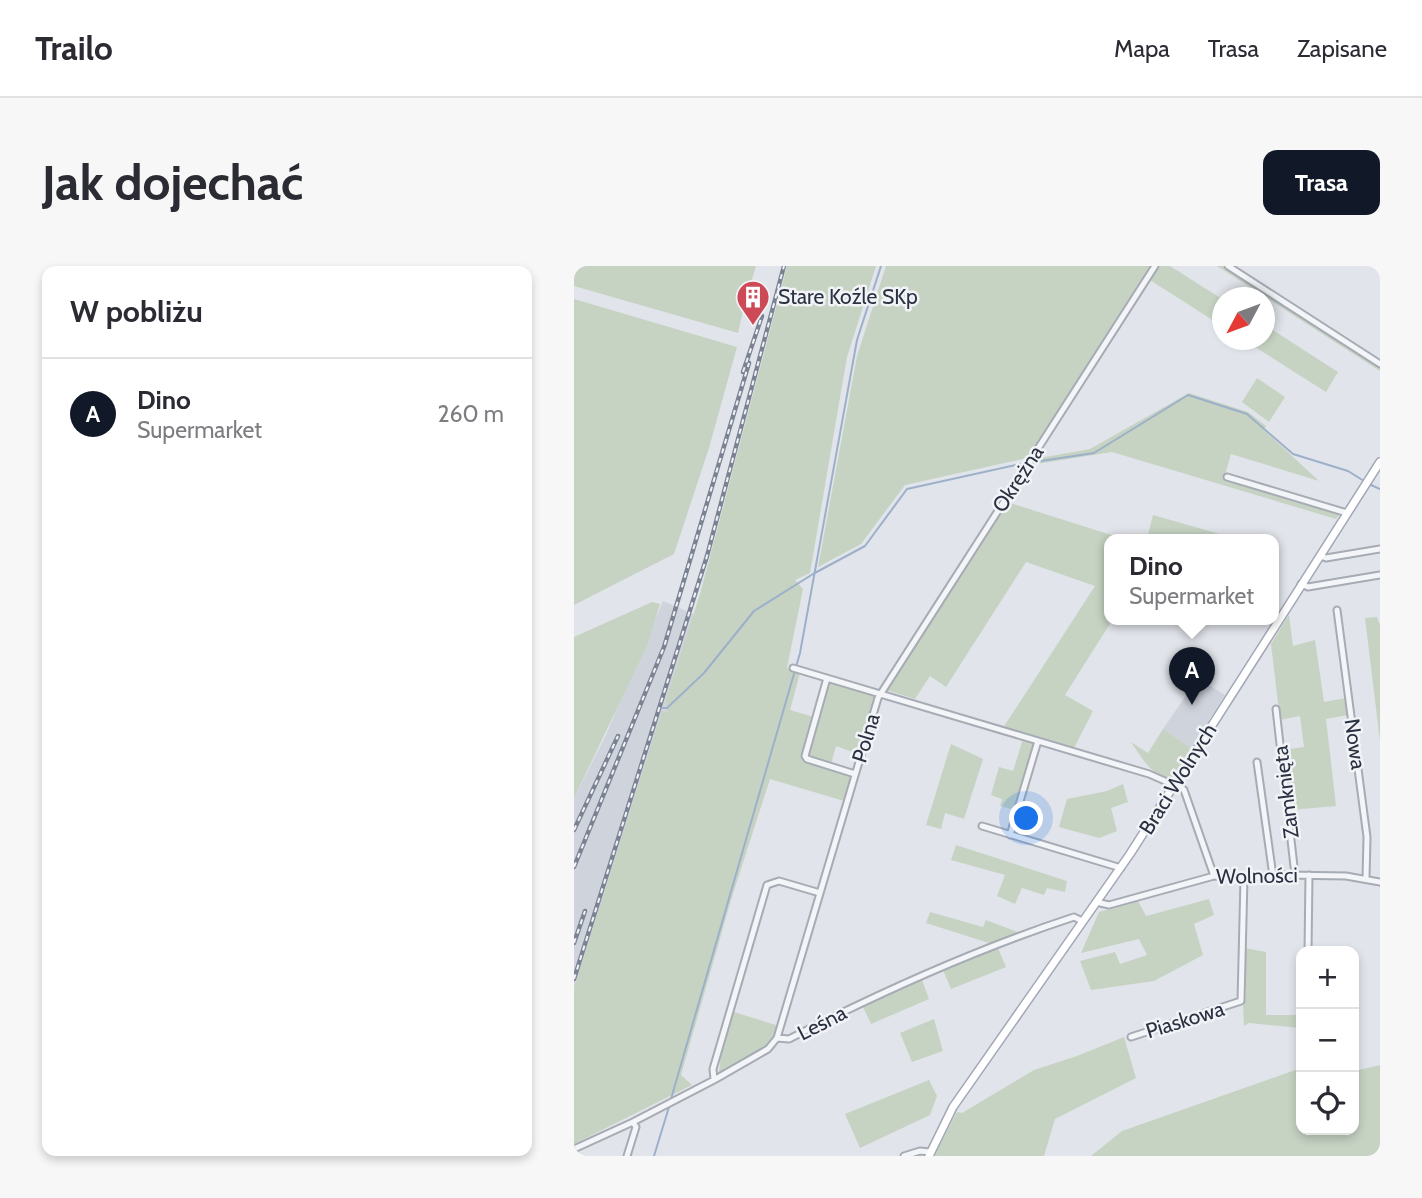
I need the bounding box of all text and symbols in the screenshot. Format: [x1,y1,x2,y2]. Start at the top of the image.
text: Trailo [35,28,113,68]
text: Mapa [1114,34,1170,63]
text: Trasa [1208,34,1259,63]
text: Zapisane [1297,34,1387,63]
button: Trasa [1263,150,1380,215]
text: Jak dojechać [42,153,303,212]
building icon: Stare Koźle SKp [734,278,772,327]
place label: Stare Koźle SKp [778,284,918,309]
north arrow [1212,287,1275,350]
text: W pobliżu [70,293,203,330]
text: Dino [137,384,191,416]
text: A [86,400,100,428]
text: 260 m [437,400,504,428]
text: Supermarket [137,416,262,444]
street label: Okrężna [987,441,1048,517]
popup [1104,534,1279,625]
text: Dino [1129,550,1183,582]
text: Supermarket [1129,582,1254,610]
pin: A [1169,647,1215,705]
street label: Polna [846,710,885,765]
street label: Nowa [1340,717,1371,771]
street label: Braci Wolnych [1134,719,1222,839]
street label: Zamknięta [1267,744,1304,840]
your location [1009,801,1043,835]
street label: Wolności [1216,862,1298,889]
map controls [1296,946,1359,1135]
button: + [1296,946,1359,1009]
street label: Piaskowa [1143,996,1227,1043]
street label: Leśna [793,1000,850,1045]
button: − [1296,1009,1359,1072]
button: locate [1296,1072,1359,1135]

